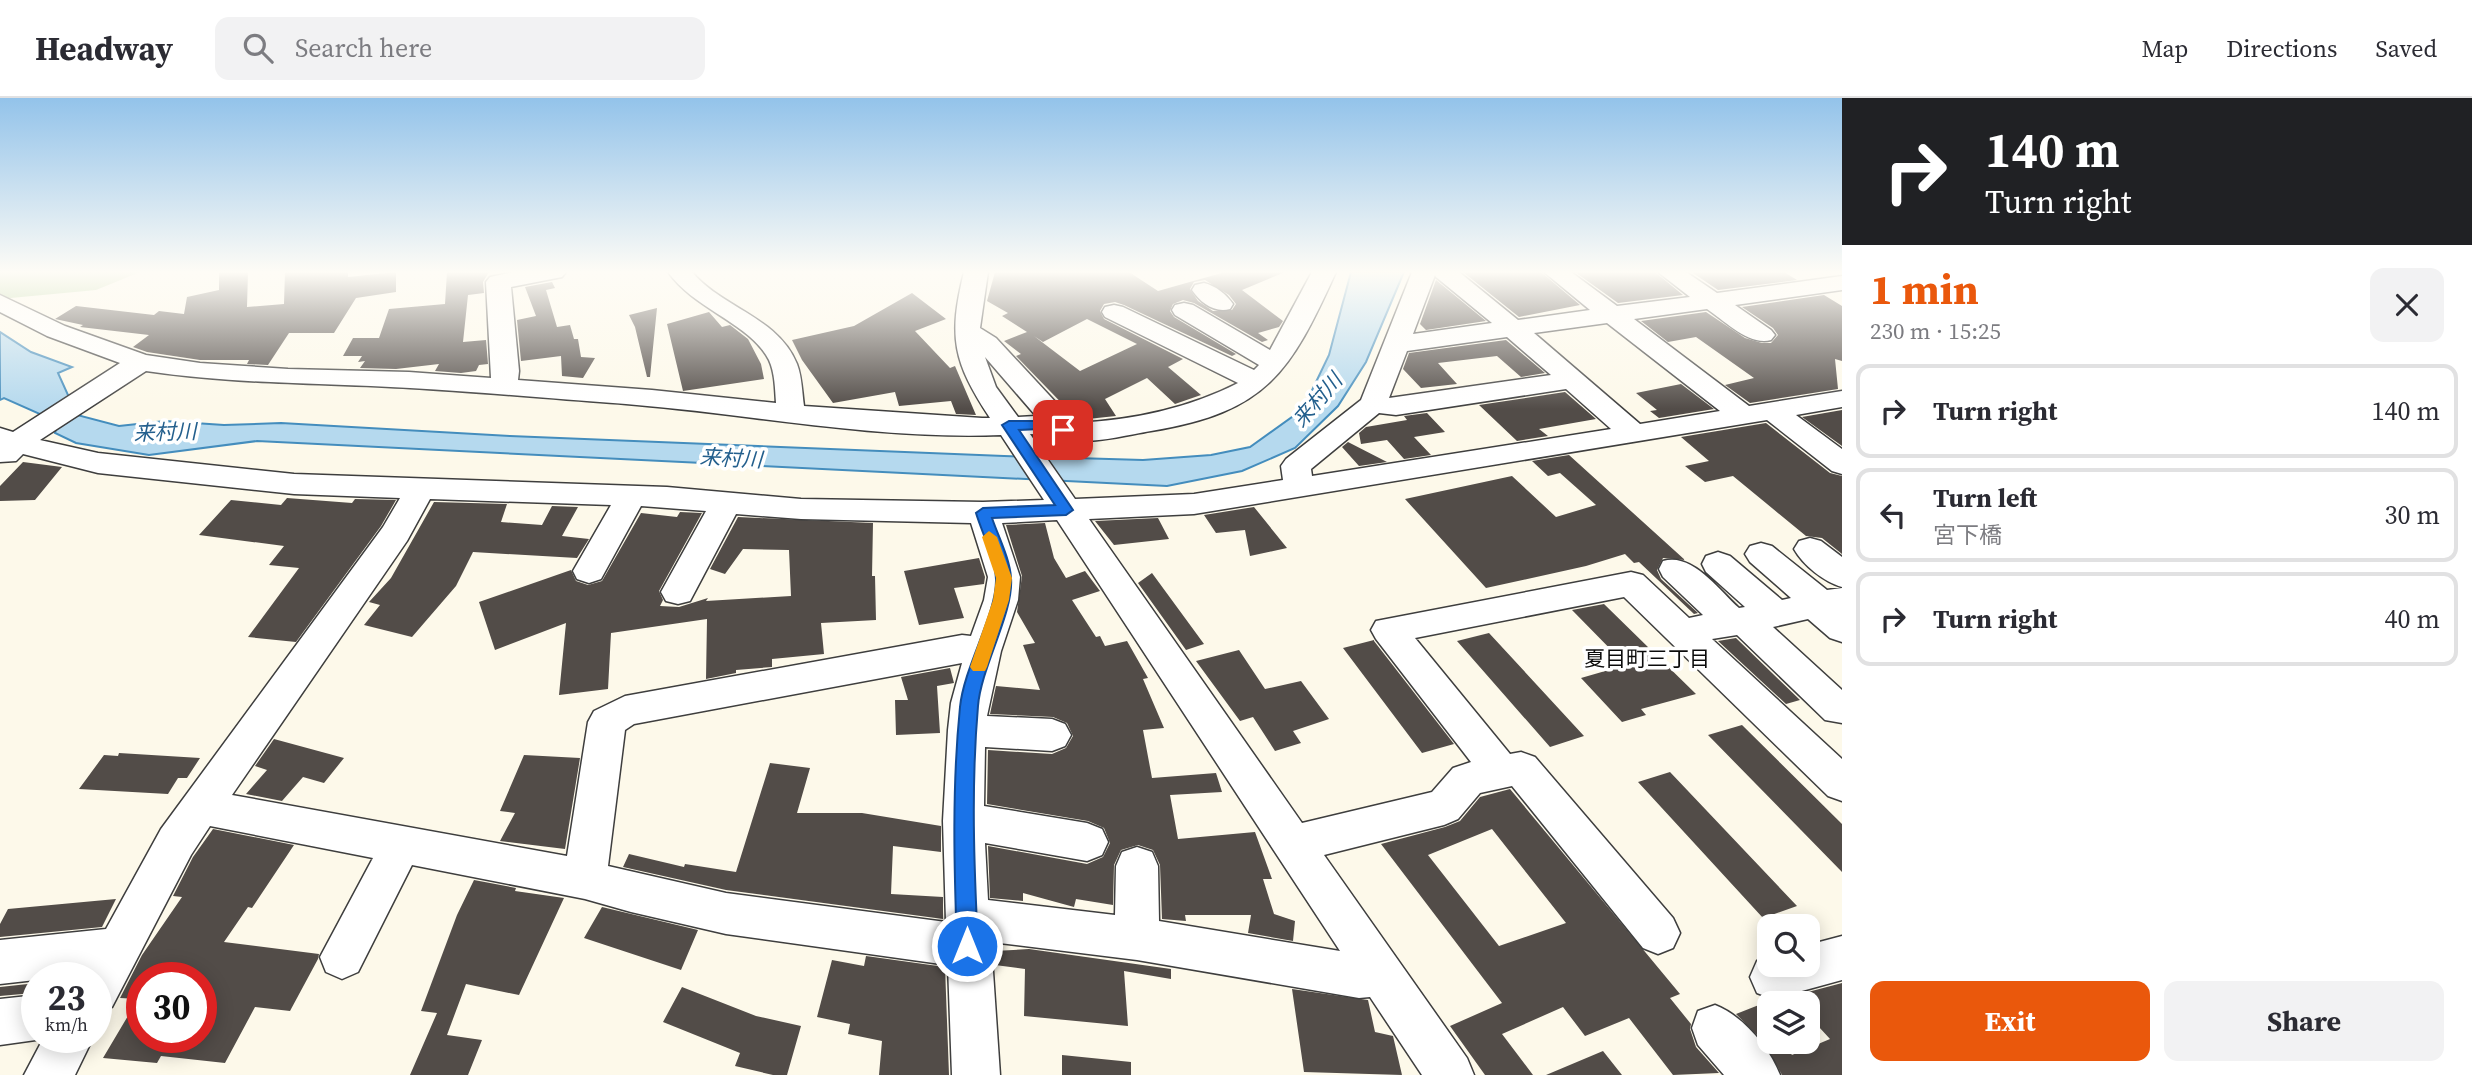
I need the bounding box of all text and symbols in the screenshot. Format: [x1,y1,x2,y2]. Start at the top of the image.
search box [215,17,705,80]
text: Headway [35,26,173,71]
icon: search [239,29,277,67]
text: Search here [295,30,432,66]
text: Map [2141,32,2188,65]
text: Directions [2226,32,2337,65]
text: Saved [2375,32,2437,65]
text: 140 m [1985,116,2120,183]
icon: right [1870,126,1961,217]
text: Turn right [1985,180,2131,224]
text: 1 min [1870,260,1979,318]
button: close [2370,268,2444,342]
text: 230 m · 15:25 [1870,315,2001,347]
water label: 来村川 [1285,365,1350,433]
icon: right [1874,392,1912,430]
text: Turn right [1933,393,2057,429]
text: 140 m [2372,393,2440,429]
pin [1033,400,1093,460]
icon: arrive [1044,411,1082,449]
water label: 来村川 [133,416,199,448]
water label: 来村川 [699,442,765,474]
text: Turn left [1933,480,2037,516]
icon: left [1874,496,1912,534]
text: 30 m [2385,497,2440,533]
text: 宮下橋 [1933,519,2002,551]
icon: right [1874,600,1912,638]
text: Turn right [1933,601,2057,637]
text: 40 m [2385,601,2440,637]
district label: 夏目町三丁目 [1584,644,1710,673]
position arrow [930,909,1004,983]
map controls [1757,914,1820,1054]
button: search [1757,914,1820,977]
speed limit sign: 30 [126,962,217,1053]
text: 23 [48,974,85,1022]
button: Exit [1870,981,2150,1061]
button: Share [2164,981,2444,1061]
button: layers [1757,991,1820,1054]
text: km/h [45,1012,88,1037]

